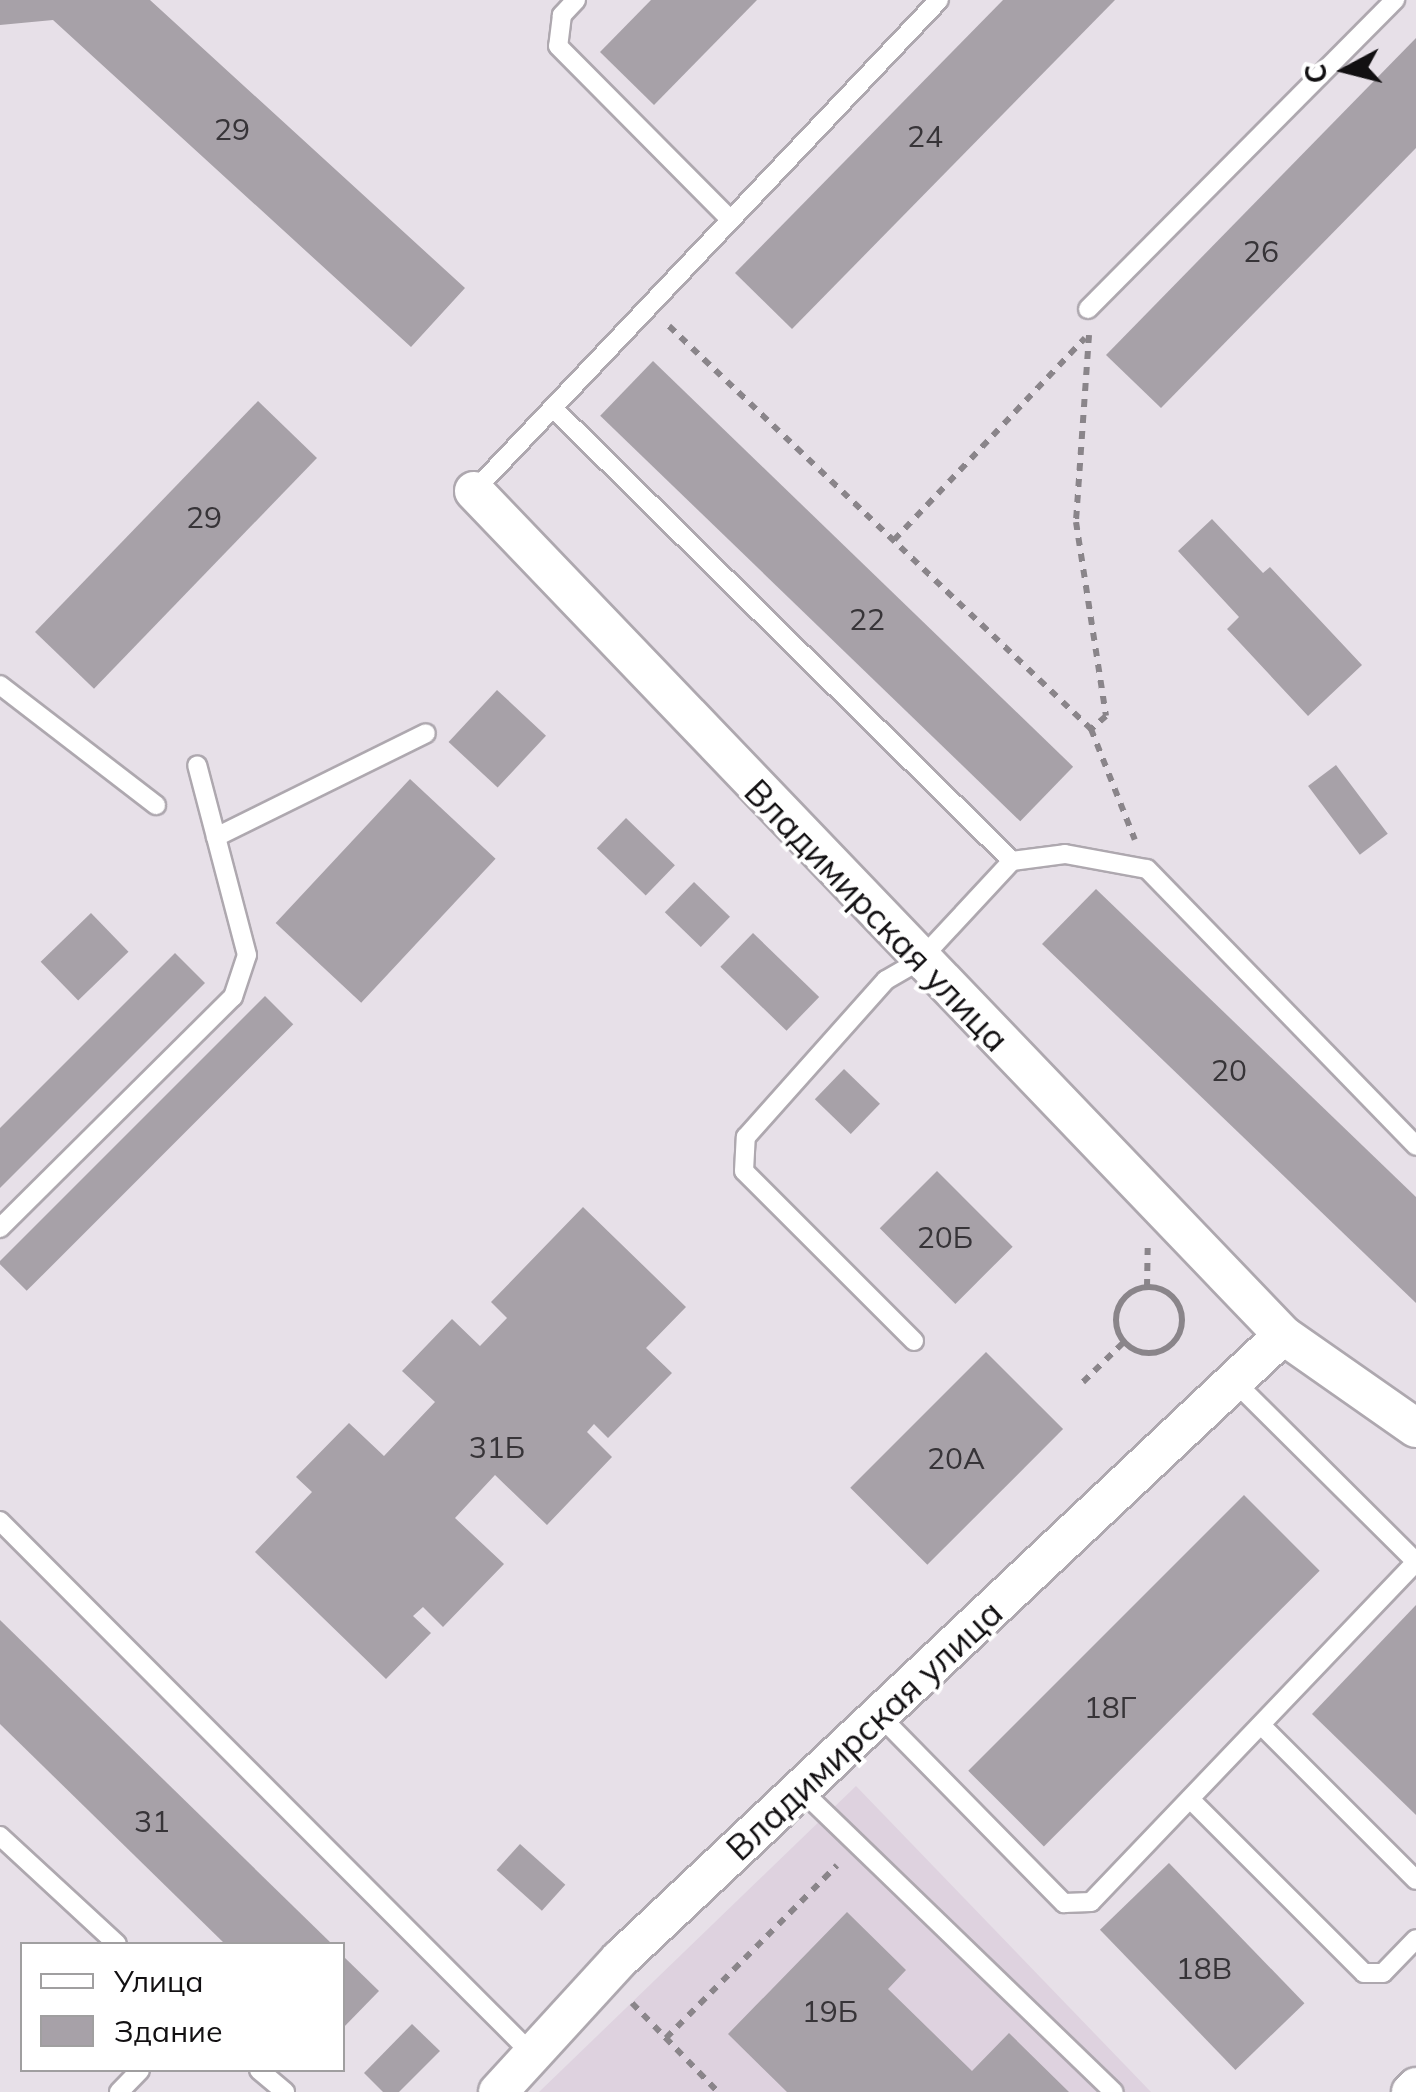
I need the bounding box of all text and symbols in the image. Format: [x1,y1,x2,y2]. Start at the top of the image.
north arrow [1296,20,1396,120]
text: С [1297,62,1334,85]
house number: 29 [214,111,250,147]
house number: 24 [907,118,943,154]
house number: 26 [1243,233,1279,269]
house number: 29 [186,499,222,535]
house number: 22 [849,601,885,637]
street label: Владимирская улица [736,770,1018,1060]
house number: 20 [1211,1052,1247,1088]
house number: 20Б [917,1219,973,1255]
house number: 31Б [469,1429,525,1465]
house number: 20А [927,1440,985,1476]
street label: Владимирская улица [717,1591,1011,1869]
house number: 18Г [1084,1689,1136,1725]
house number: 31 [134,1803,170,1839]
legend [20,1942,345,2072]
house number: 18В [1176,1950,1232,1986]
text: Улица [114,1962,204,2000]
house number: 19Б [802,1993,858,2029]
text: Здание [114,2012,223,2050]

